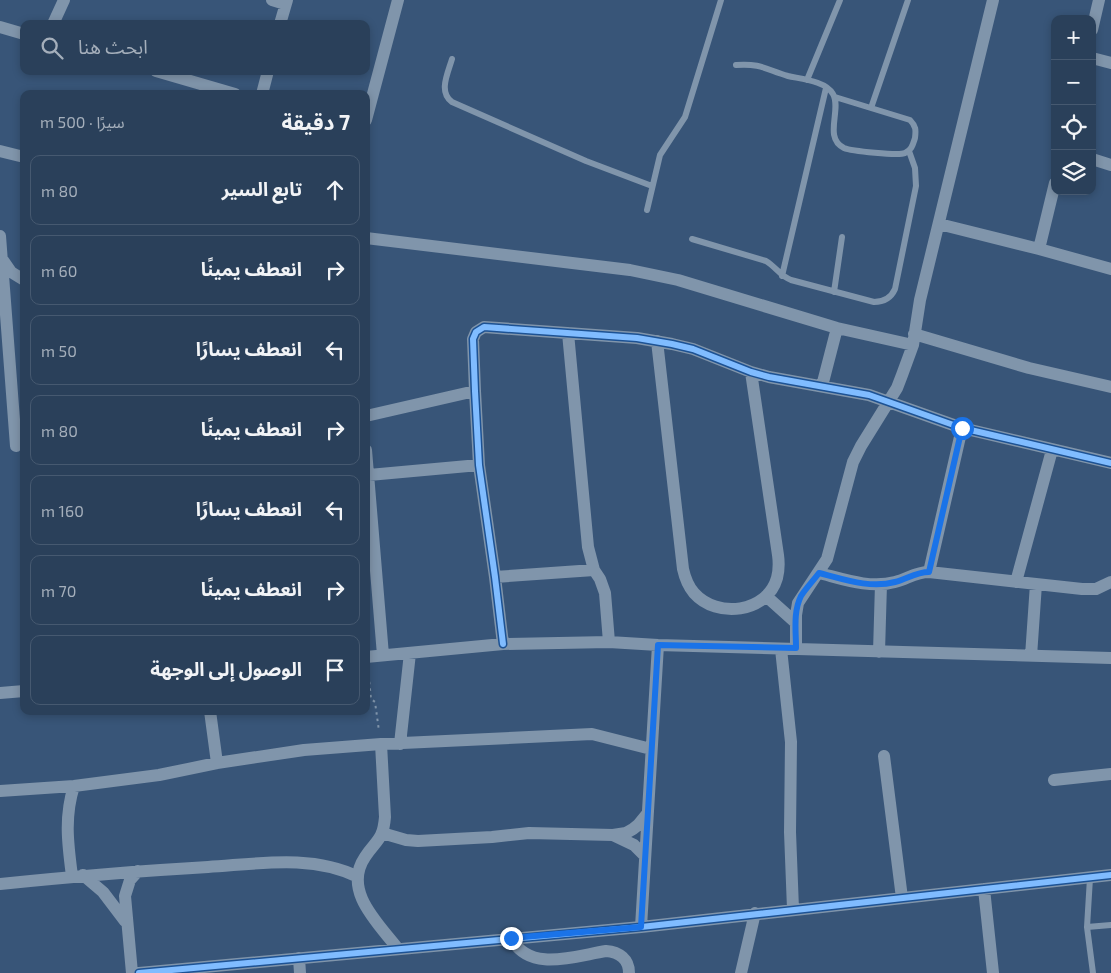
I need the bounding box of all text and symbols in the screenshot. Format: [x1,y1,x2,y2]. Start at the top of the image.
map controls [1051,15,1096,195]
button: + [1051,15,1096,60]
search box [20,20,370,75]
icon: search [38,34,66,62]
text: ابحث هنا [78,35,148,58]
button: − [1051,60,1096,105]
button: locate [1051,105,1096,150]
text: 7 دقيقة [282,109,350,134]
text: سيرًا · 500 m [40,112,125,131]
button: layers [1051,150,1096,195]
icon: ahead [321,176,349,204]
text: تابع السير [222,177,302,200]
text: 80 m [41,181,78,200]
icon: right [321,256,349,284]
text: انعطف يمينًا [201,257,302,280]
text: 60 m [41,261,77,280]
icon: left [321,336,349,364]
text: انعطف يسارًا [196,337,302,360]
text: 50 m [41,341,77,360]
icon: right [321,416,349,444]
text: انعطف يمينًا [201,417,302,440]
route start [951,417,974,440]
text: 80 m [41,421,78,440]
icon: left [321,496,349,524]
text: انعطف يسارًا [196,497,302,520]
text: 160 m [41,501,84,520]
icon: right [321,576,349,604]
text: انعطف يمينًا [201,577,302,600]
text: 70 m [41,581,76,600]
icon: arrive [321,656,349,684]
text: الوصول إلى الوجهة [150,657,302,680]
route end [500,927,523,950]

